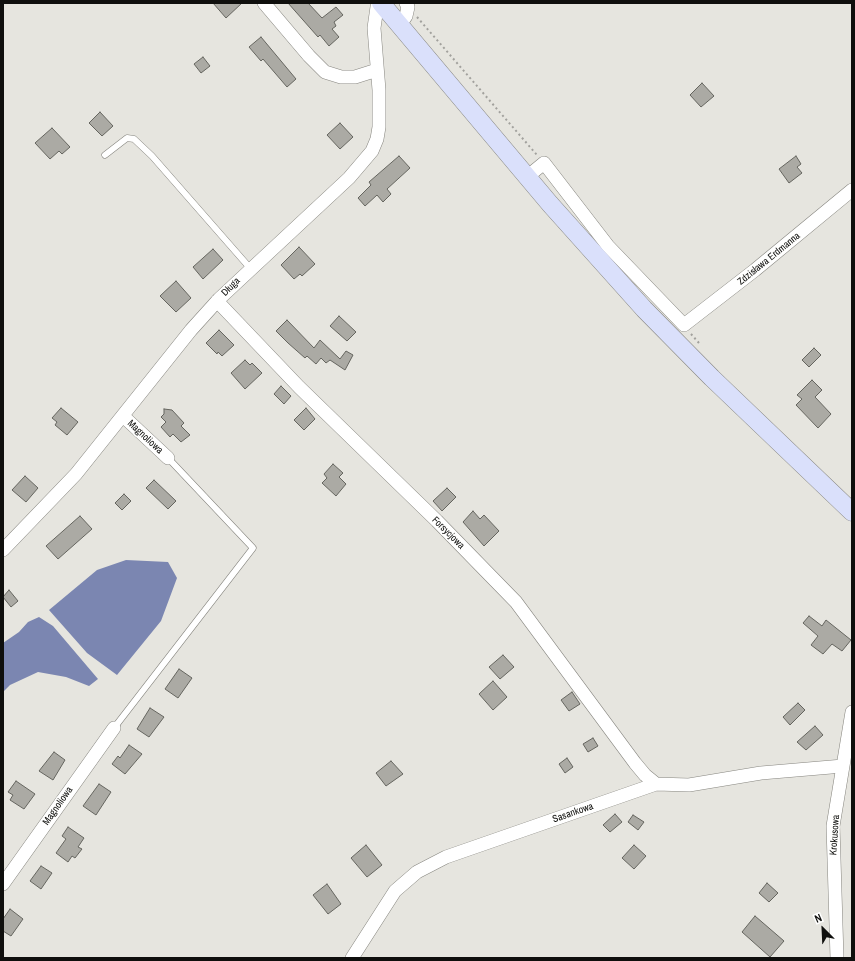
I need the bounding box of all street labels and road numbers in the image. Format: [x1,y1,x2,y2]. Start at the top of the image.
street label: Zdzisława Erdmanna [735,230,803,288]
street label: Długa [219,275,243,299]
street label: Magnoliowa [125,418,165,456]
street label: Forsycjowa [429,514,467,552]
street label: Magnoliowa [40,784,76,828]
street label: Sasankowa [551,800,595,826]
street label: Krokusowa [828,814,842,856]

